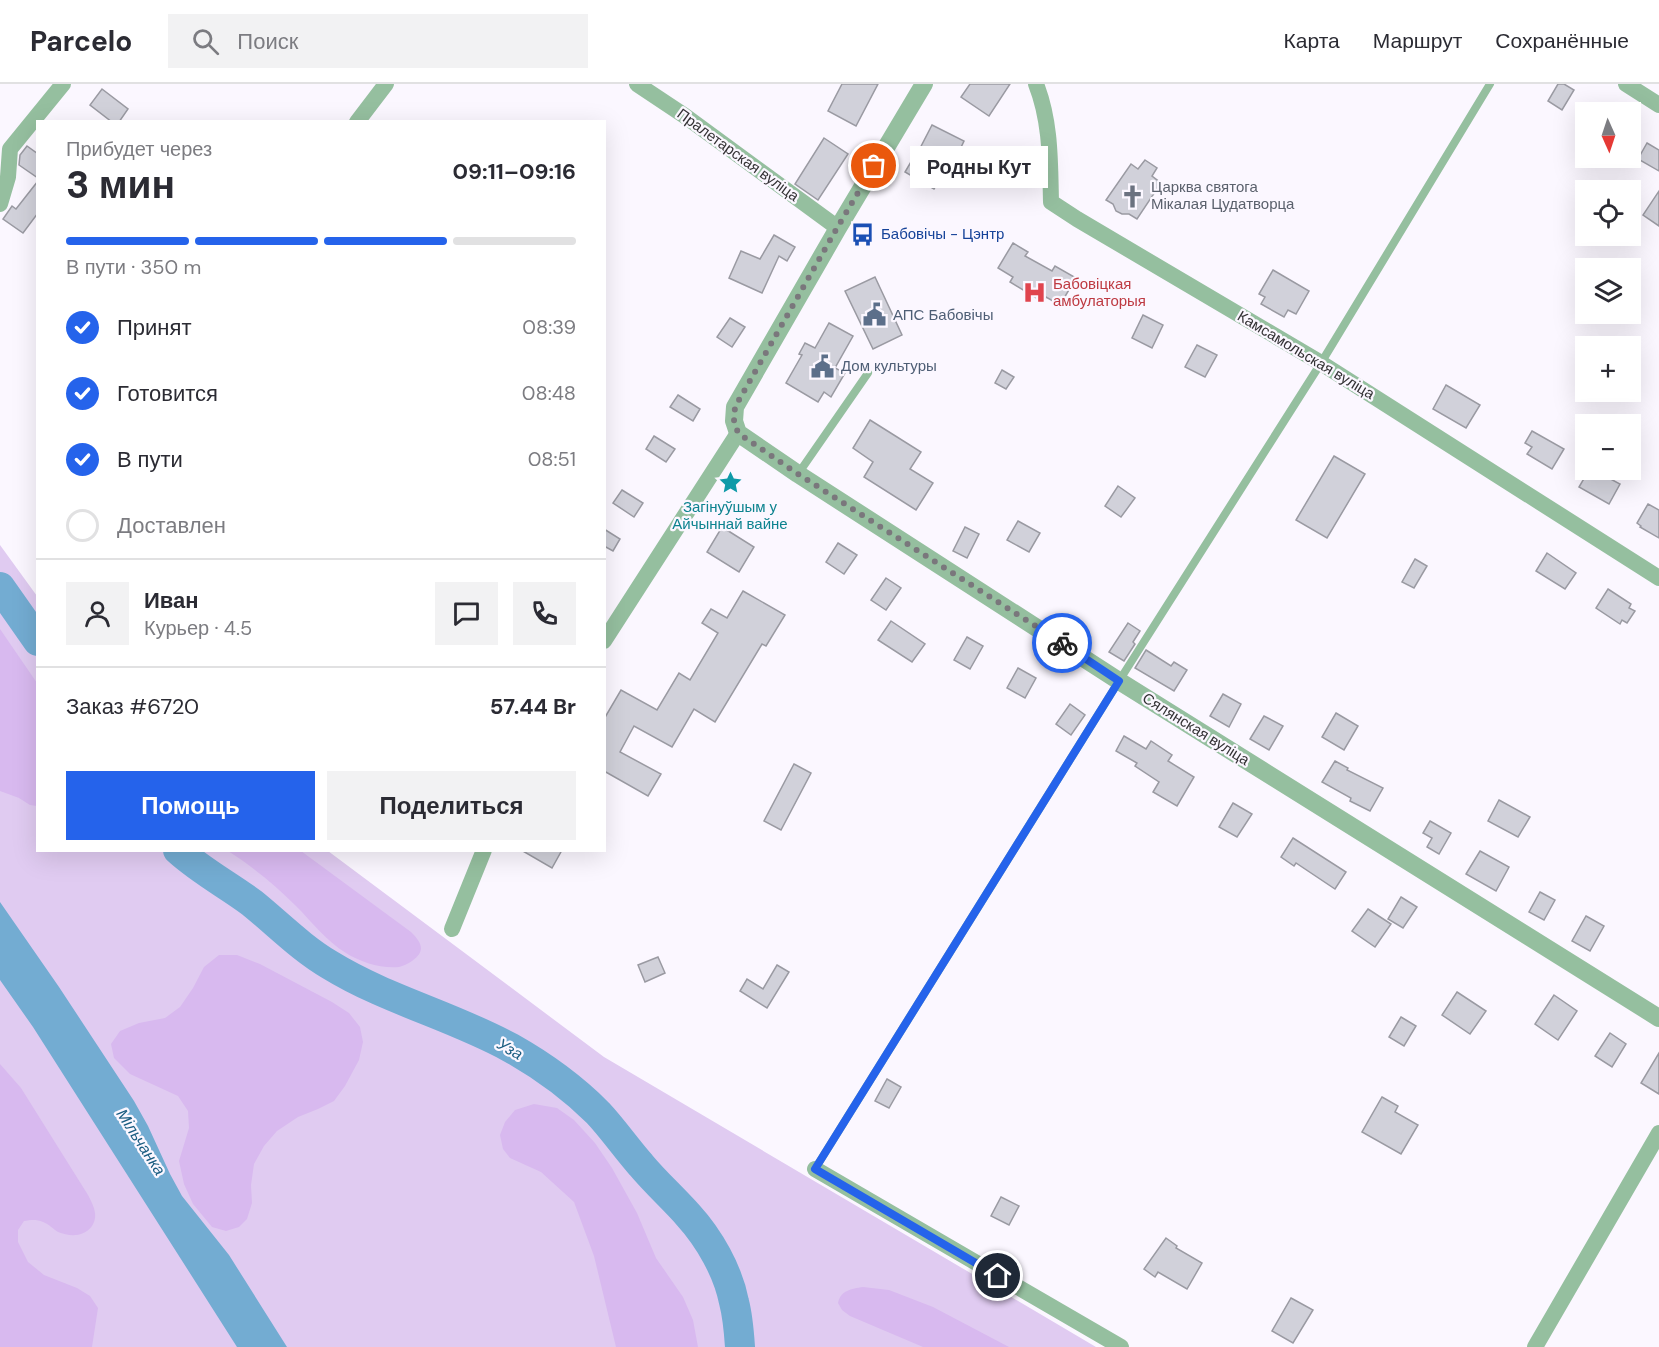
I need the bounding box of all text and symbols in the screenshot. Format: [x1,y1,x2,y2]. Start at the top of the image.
search box [168,14,588,68]
text: Parcelo [30,23,132,60]
icon: search [189,25,222,58]
text: Поиск [237,27,298,56]
text: Карта [1284,27,1340,55]
text: Маршрут [1373,27,1462,55]
text: Сохранённые [1495,27,1629,55]
north arrow [1575,102,1641,168]
map controls [1575,102,1641,480]
street label: Пралетарская вуліца [673,104,804,206]
text: Прибудет через [66,136,212,162]
pin [848,140,899,191]
callout: Родны Кут [910,145,1048,187]
icon: bag [857,149,890,182]
text: Родны Кут [927,154,1031,180]
text: 09:11–09:16 [453,157,576,186]
text: 3 мин [66,159,175,210]
place label: Царква святога Мікалая Цудатворца [1151,177,1295,214]
button: locate [1575,180,1641,246]
church icon: Царква святога Мікалая Цудатворца [1120,183,1146,209]
bus stop icon: Бабовічы - Цэнтр [850,221,876,247]
place label: Бабовічы - Цэнтр [881,224,1004,244]
text: В пути · 350 m [66,254,201,280]
button: layers [1575,258,1641,324]
place label: Бабовіцкая амбулаторыя [1053,274,1146,311]
hospital icon: Бабовіцкая амбулаторыя [1022,280,1048,306]
public building icon: АПС Бабовічы [862,302,888,328]
place label: АПС Бабовічы [893,305,993,325]
street label: Камсамольская вуліца [1234,306,1379,404]
icon: check [66,311,99,344]
text: Принят [117,313,191,342]
text: 08:39 [522,314,576,340]
button: + [1575,336,1641,402]
public building icon: Дом культуры [810,353,836,379]
place label: Дом культуры [841,356,937,376]
icon: check [66,377,99,410]
text: Готовится [117,379,218,408]
text: 08:48 [522,380,576,406]
button: − [1575,414,1641,480]
icon: check [66,443,99,476]
text: В пути [117,445,183,474]
text: 08:51 [528,446,576,472]
place icon: Загінуўшым у Айчыннай вайне [717,470,743,496]
place label: Загінуўшым у Айчыннай вайне [672,497,788,534]
text: Доставлен [117,511,226,540]
button: person [66,582,129,645]
button: chat [435,582,498,645]
button: phone [513,582,576,645]
text: Иван [144,586,199,615]
courier [1032,613,1092,673]
text: Курьер · 4.5 [144,615,252,641]
icon: bike [1046,627,1079,660]
street label: Сялянская вуліца [1139,688,1254,770]
text: Заказ #6720 [66,692,199,721]
text: 57.44 Br [490,692,576,721]
button: Помощь [66,771,315,840]
button: Поделиться [327,771,576,840]
water label: Уза [493,1033,527,1065]
water label: Мільчанка [112,1105,170,1179]
pin [972,1250,1023,1301]
icon: home [981,1259,1014,1292]

